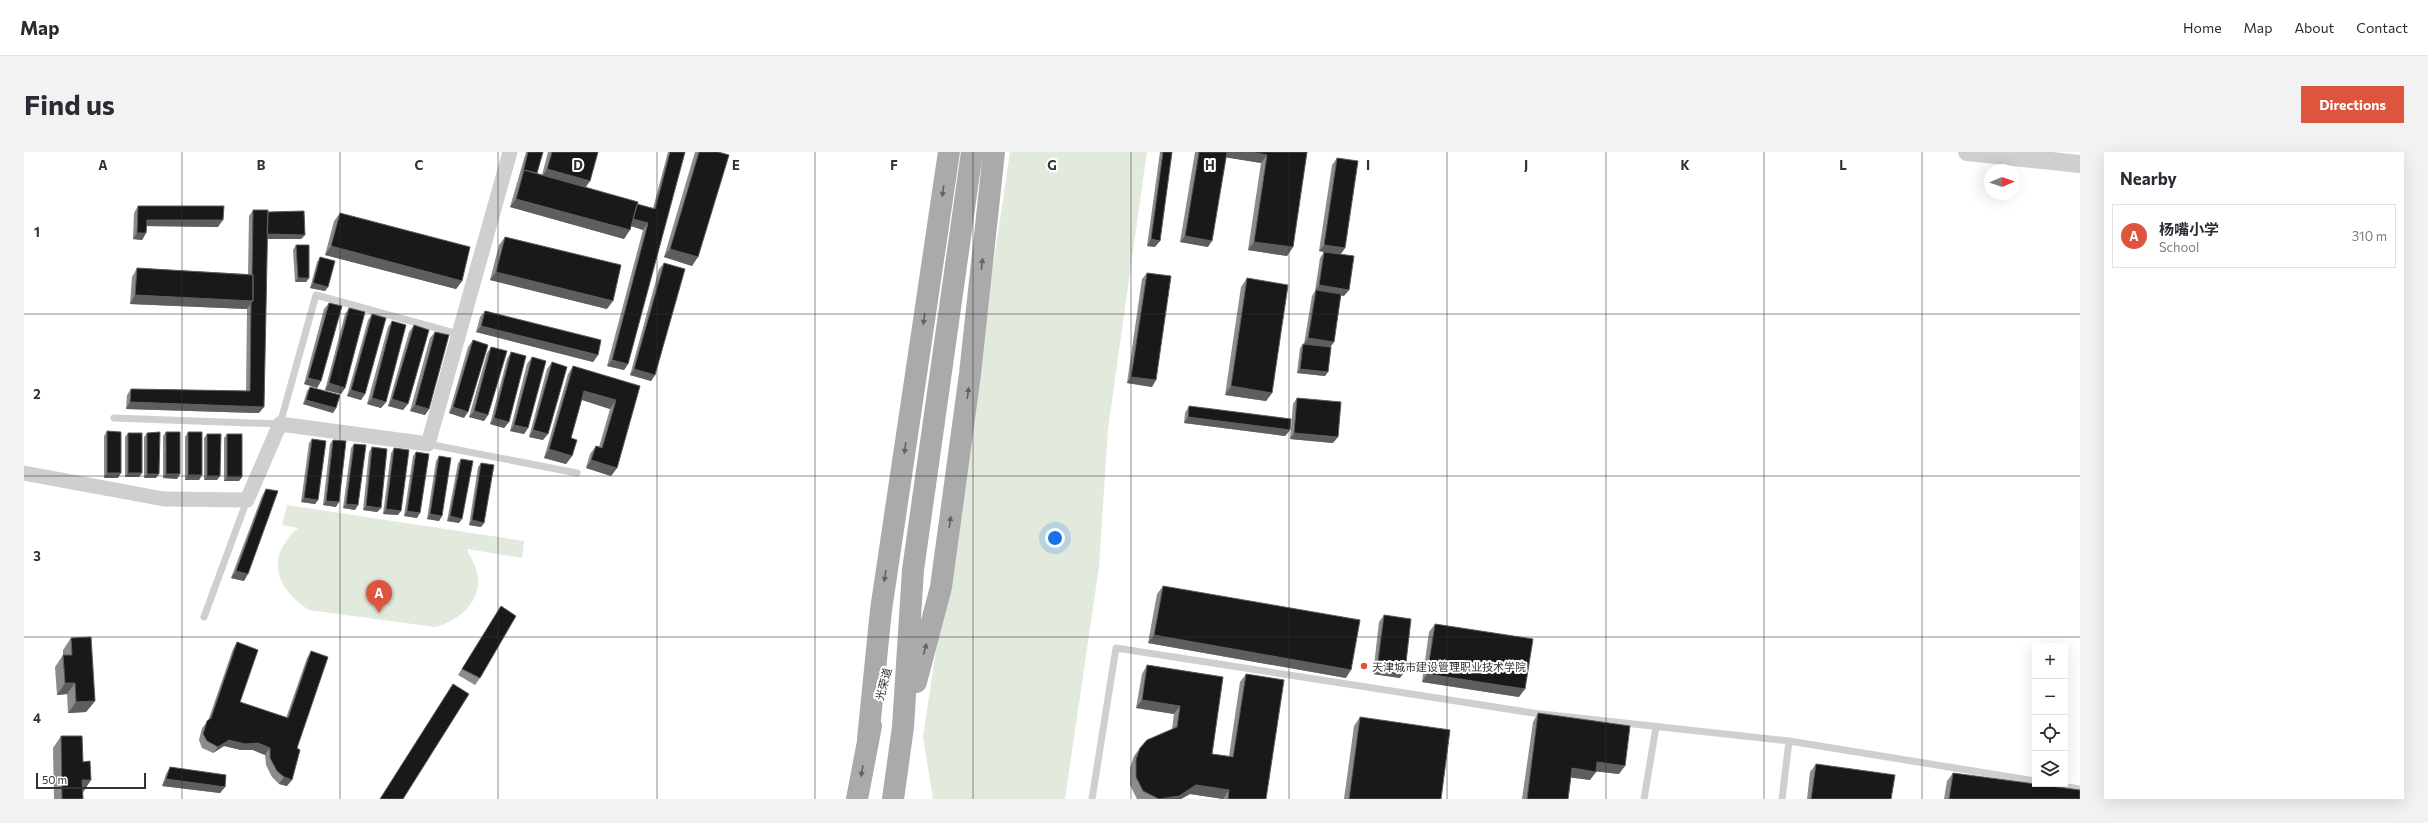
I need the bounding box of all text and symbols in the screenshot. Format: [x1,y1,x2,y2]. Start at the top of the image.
text: Map [20,16,59,39]
text: Home [2183,19,2222,36]
text: Map [2244,19,2272,36]
text: About [2294,19,2334,36]
text: Contact [2356,19,2408,36]
button: Directions [2301,86,2404,123]
text: Find us [24,87,115,121]
text: A [98,157,108,173]
text: B [257,157,266,173]
text: C [415,157,424,173]
text: D [573,157,583,173]
text: E [732,157,740,173]
text: F [890,157,898,173]
text: G [1047,157,1057,173]
text: H [1205,157,1215,173]
text: I [1366,157,1370,173]
text: J [1524,157,1528,173]
text: K [1680,157,1690,173]
text: L [1839,157,1847,173]
north arrow [1984,164,2020,200]
text: Nearby [2120,168,2177,189]
one-way arrow [940,184,946,197]
text: 杨嘴小学 [2159,220,2219,238]
text: 1 [34,224,40,240]
text: A [2129,228,2139,244]
text: 310 m [2352,228,2387,244]
text: School [2159,239,2199,255]
one-way arrow [979,258,985,270]
one-way arrow [921,313,927,325]
text: 2 [33,386,41,402]
one-way arrow [965,387,971,399]
one-way arrow [902,442,908,454]
one-way arrow [947,516,953,528]
your location [1045,528,1065,548]
text: 3 [33,548,41,564]
one-way arrow [882,570,888,582]
pin: A [366,580,392,613]
one-way arrow [922,643,928,655]
map controls [2032,643,2068,787]
button: + [2032,643,2068,679]
place label: 天津城市建设管理职业技术学院 [1372,660,1526,673]
marker: 天津城市建设管理职业技术学院 [1359,661,1369,671]
street label: 光荣道 [872,666,894,702]
button: − [2032,679,2068,715]
text: 4 [33,710,41,726]
button: locate [2032,715,2068,751]
button: layers [2032,751,2068,787]
one-way arrow [859,765,865,777]
scale bar [36,771,146,790]
text: 50 m [42,773,67,786]

